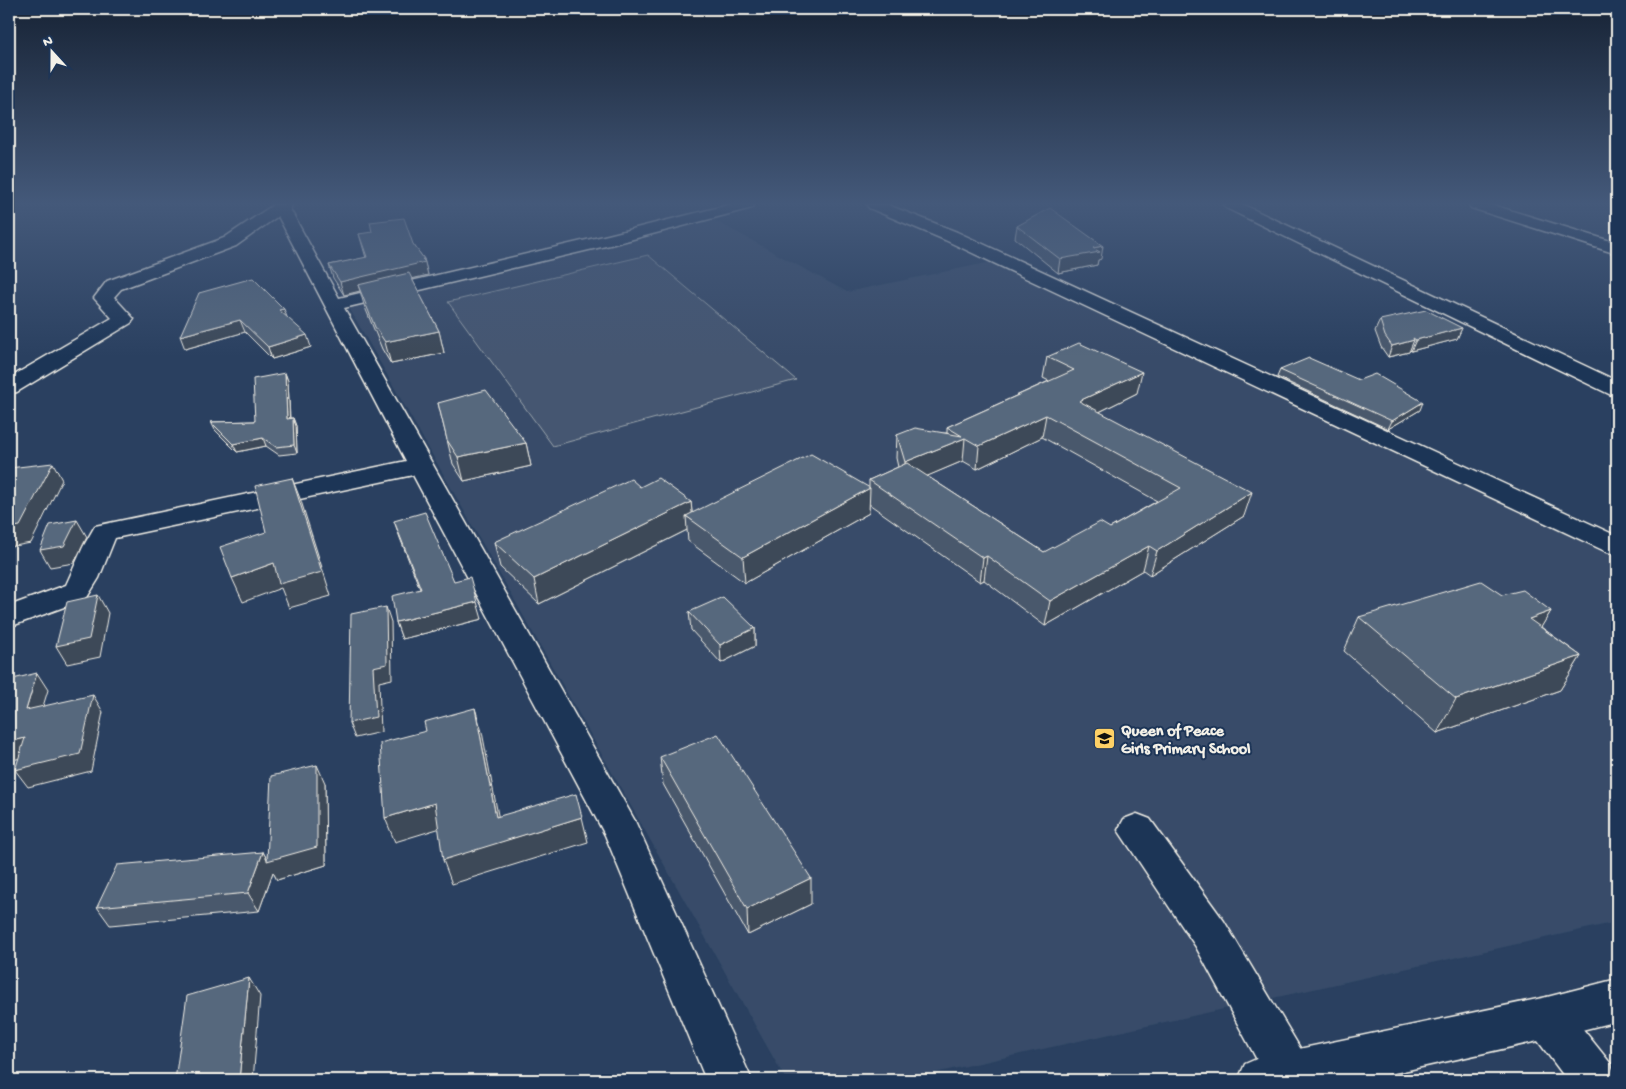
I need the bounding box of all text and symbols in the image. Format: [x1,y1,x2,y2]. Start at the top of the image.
north arrow [28,28,78,78]
text: N [41,33,56,52]
place label: Queen of Peace Girls Primary School [1121,722,1251,760]
school or university icon: Queen of Peace Girls Primary School [1093,726,1117,750]

